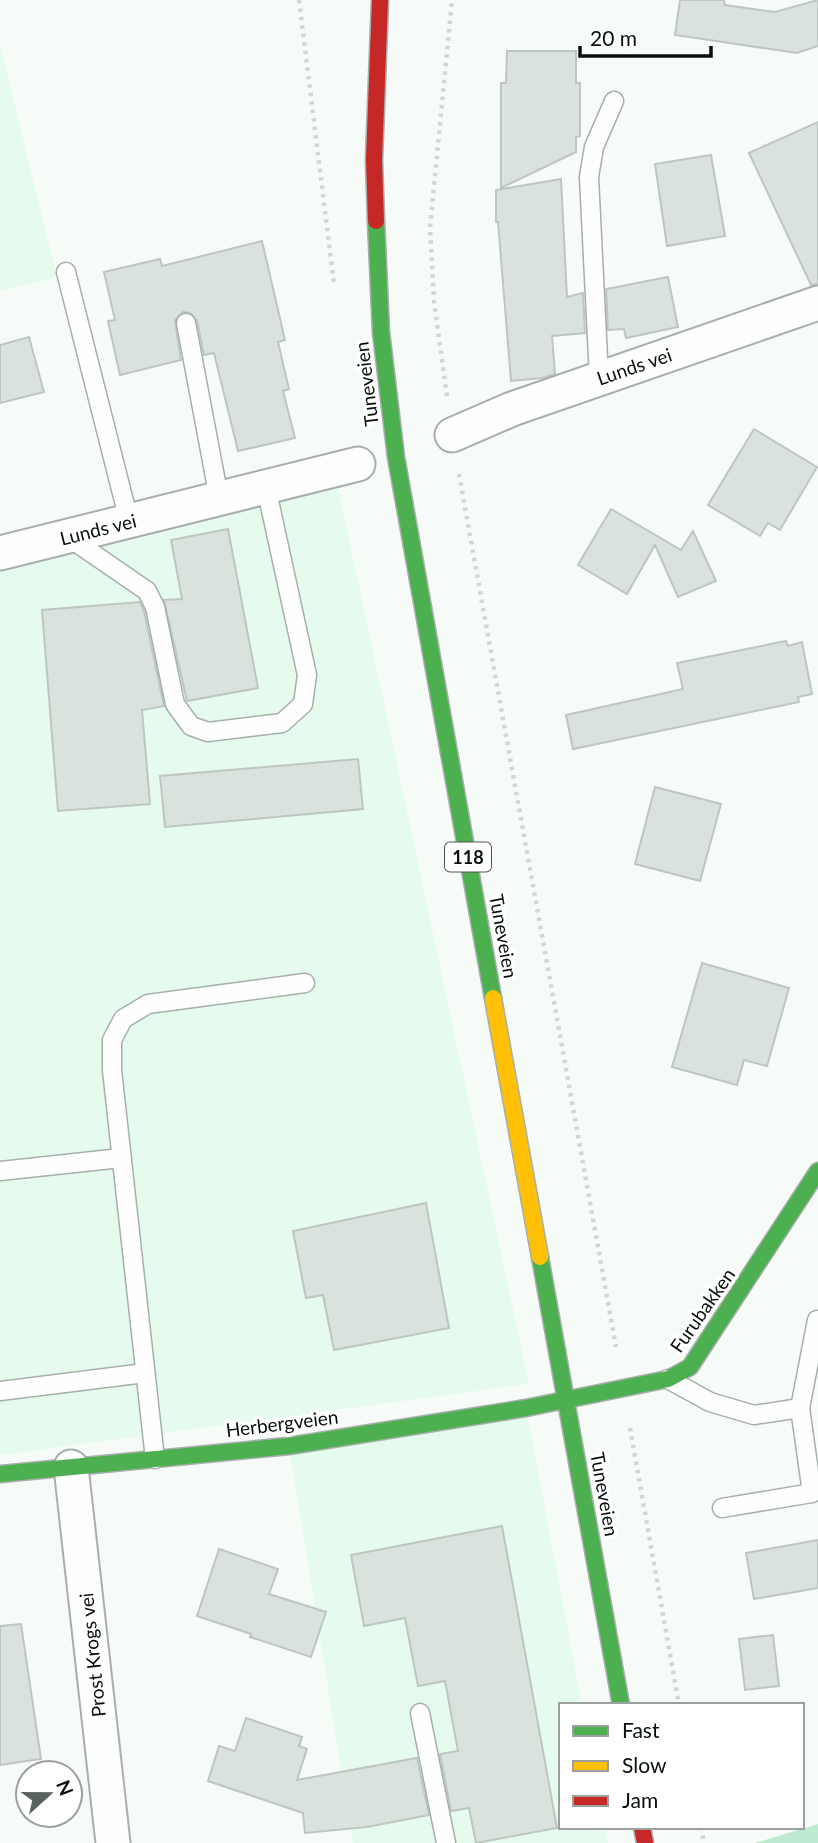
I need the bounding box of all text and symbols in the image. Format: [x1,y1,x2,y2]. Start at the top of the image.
scale bar [580,14,711,58]
text: 20 m [590,25,637,50]
street label: Tuneveien [349,340,383,428]
street label: Lunds vei [593,342,675,390]
street label: Lunds vei [57,508,139,550]
road number: 118 [445,842,491,872]
street label: Tuneveien [485,892,523,980]
street label: Furubakken [665,1263,739,1357]
street label: Herbergveien [224,1405,340,1441]
street label: Tuneveien [586,1450,624,1538]
street label: Prost Krogs vei [74,1592,110,1718]
legend [559,1703,804,1829]
text: Fast [622,1717,660,1742]
text: Slow [622,1752,667,1777]
north arrow [14,1759,84,1829]
text: N [52,1777,79,1799]
text: Jam [622,1787,658,1812]

